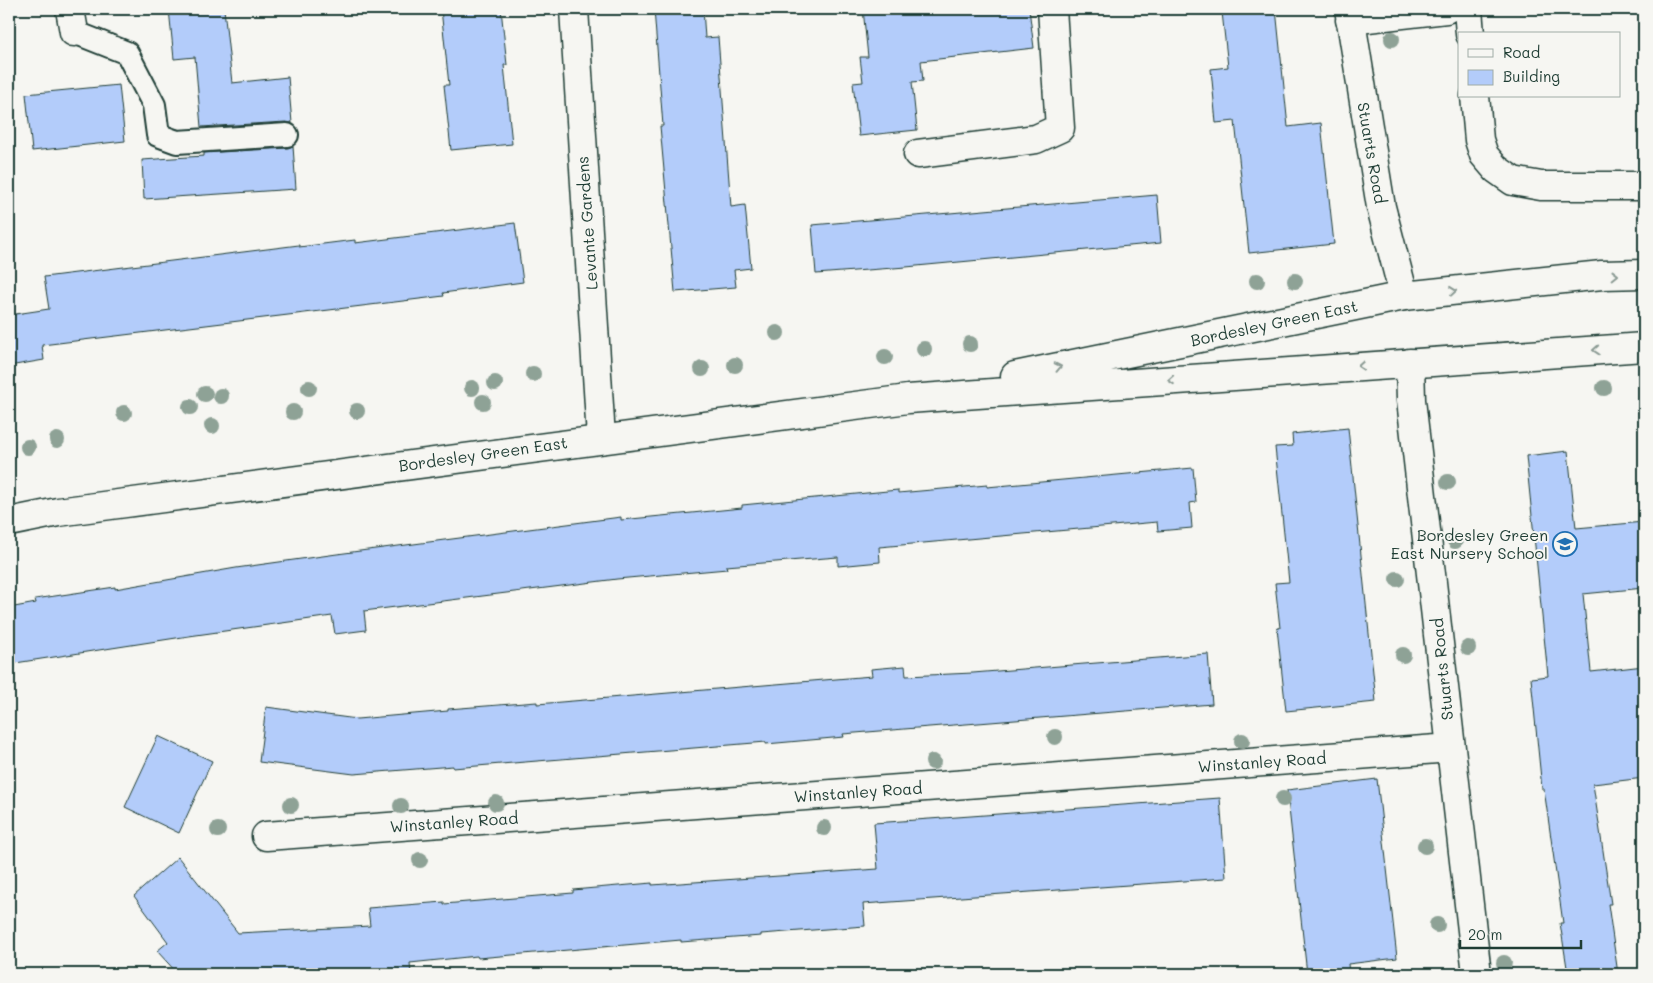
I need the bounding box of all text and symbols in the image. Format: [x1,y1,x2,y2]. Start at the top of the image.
legend [1458,32,1620,98]
text: Road [1503,42,1540,62]
text: Building [1503,66,1560,86]
street label: Stuarts Road [1353,101,1392,205]
street label: Levante Gardens [571,155,602,291]
one-way arrow [1611,270,1619,280]
one-way arrow [1449,286,1457,297]
street label: Bordesley Green East [1188,295,1359,350]
one-way arrow [1591,344,1599,355]
one-way arrow [1357,361,1365,372]
one-way arrow [1054,363,1063,373]
one-way arrow [1167,374,1175,385]
street label: Bordesley Green East [397,431,569,476]
place label: Bordesley Green East Nursery School [1391,524,1548,563]
school or university icon: Bordesley Green East Nursery School [1552,531,1578,557]
street label: Stuarts Road [1426,617,1457,721]
street label: Winstanley Road [1197,747,1327,776]
street label: Winstanley Road [793,777,923,806]
street label: Winstanley Road [389,807,519,836]
scale bar [1460,918,1582,950]
text: 20 m [1468,924,1502,944]

